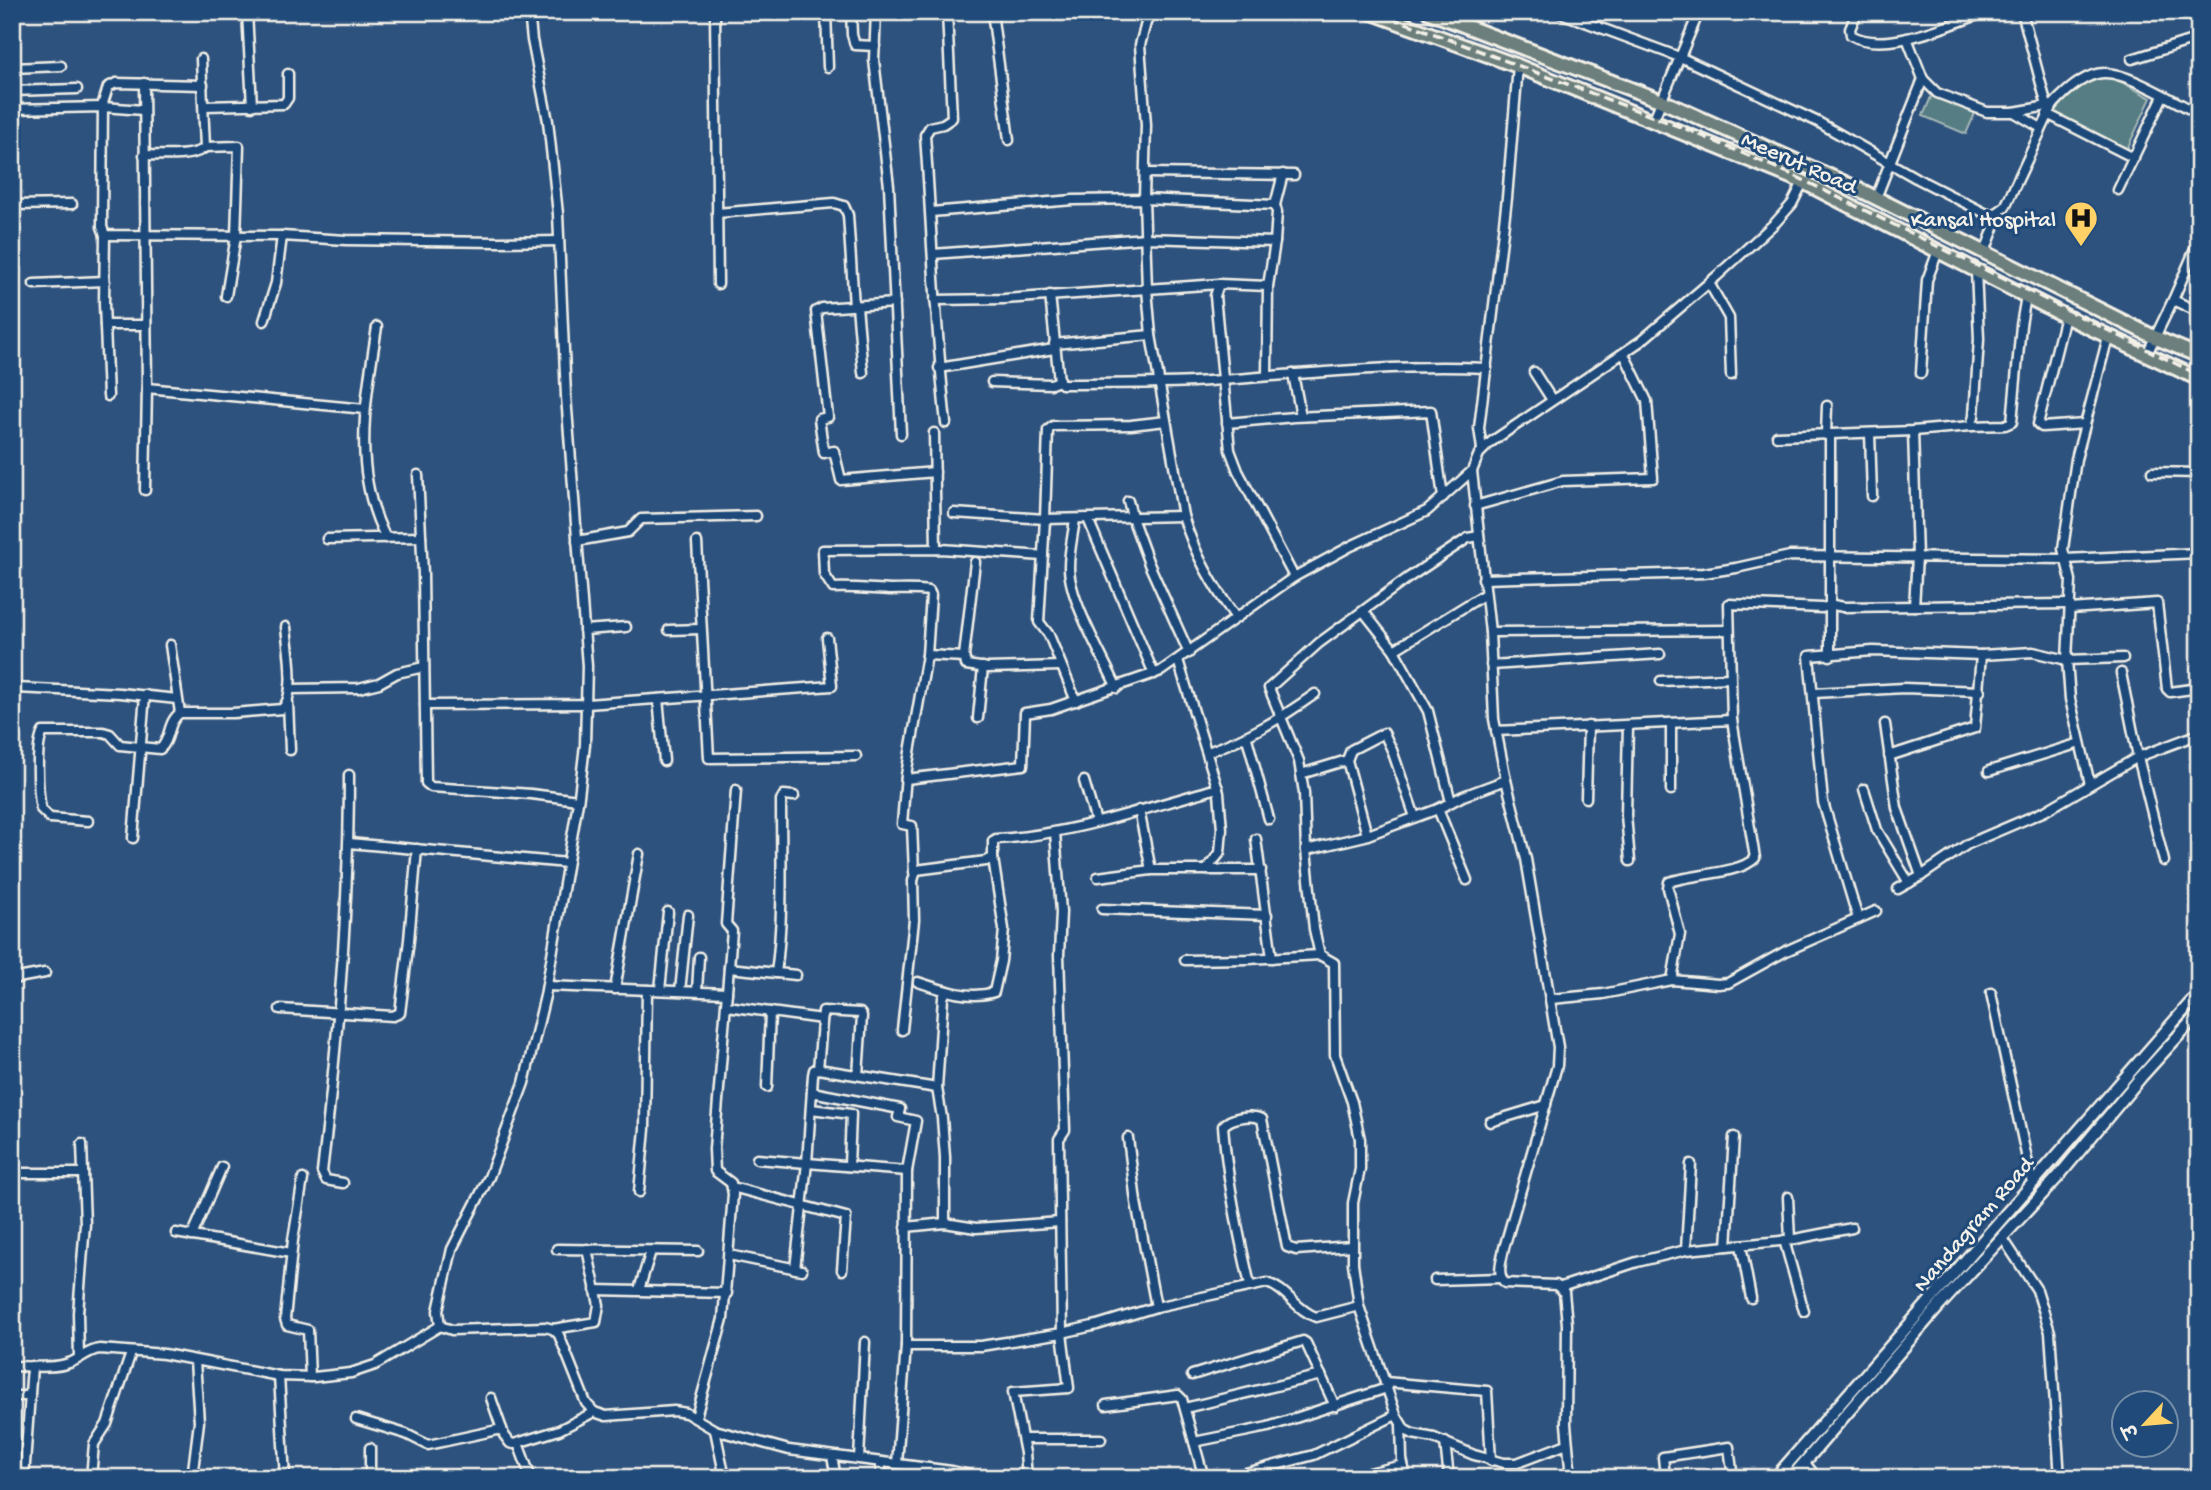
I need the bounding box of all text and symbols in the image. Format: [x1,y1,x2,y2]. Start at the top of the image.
street label: Meerut Road [1737,127,1862,202]
hospital icon: Kansal Hospital [2062,199,2100,248]
place label: Kansal Hospital [1911,208,2056,235]
street label: Nandagram Road [1908,1151,2042,1299]
north arrow [2110,1388,2180,1458]
text: उ [2119,1417,2147,1442]

